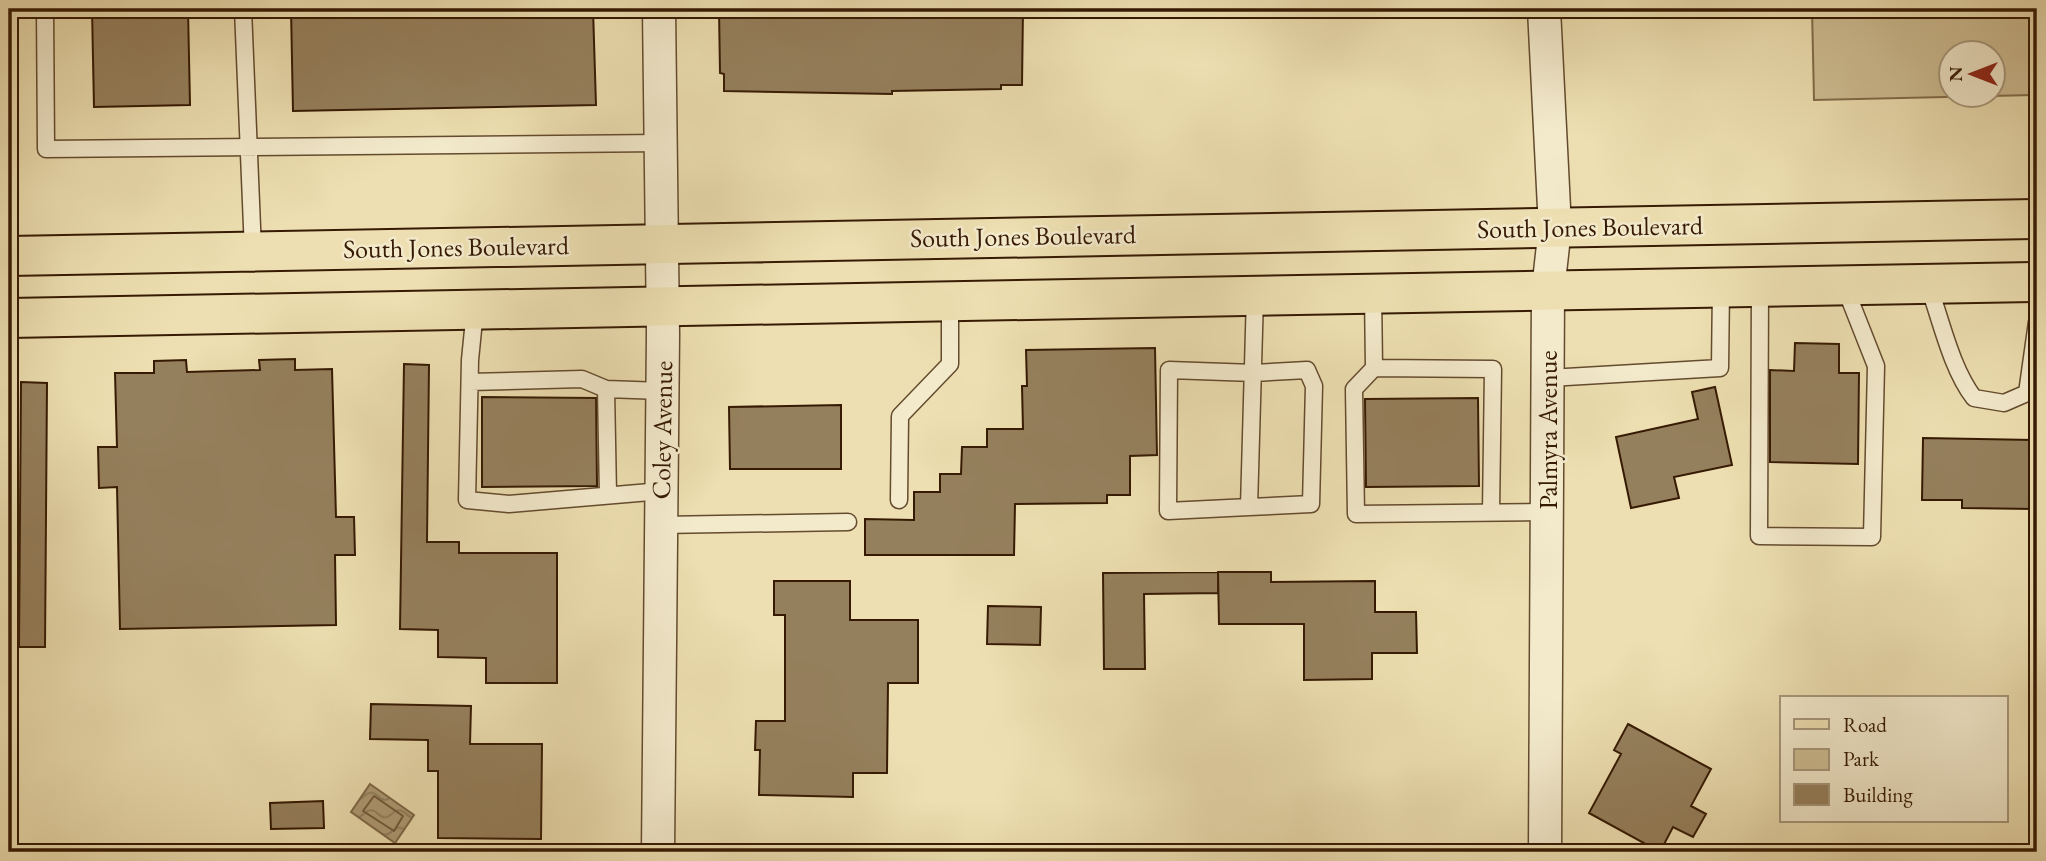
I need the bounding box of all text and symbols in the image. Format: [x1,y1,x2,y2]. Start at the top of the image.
north arrow [1938,38,2008,108]
text: N [1943,66,1968,82]
street label: South Jones Boulevard [1477,208,1704,246]
street label: South Jones Boulevard [910,217,1137,255]
street label: South Jones Boulevard [343,228,570,266]
street label: Palmyra Avenue [1531,350,1565,510]
street label: Coley Avenue [644,360,680,500]
legend [1780,696,2008,822]
text: Road [1843,711,1887,738]
text: Park [1843,745,1880,772]
text: Building [1843,781,1913,808]

